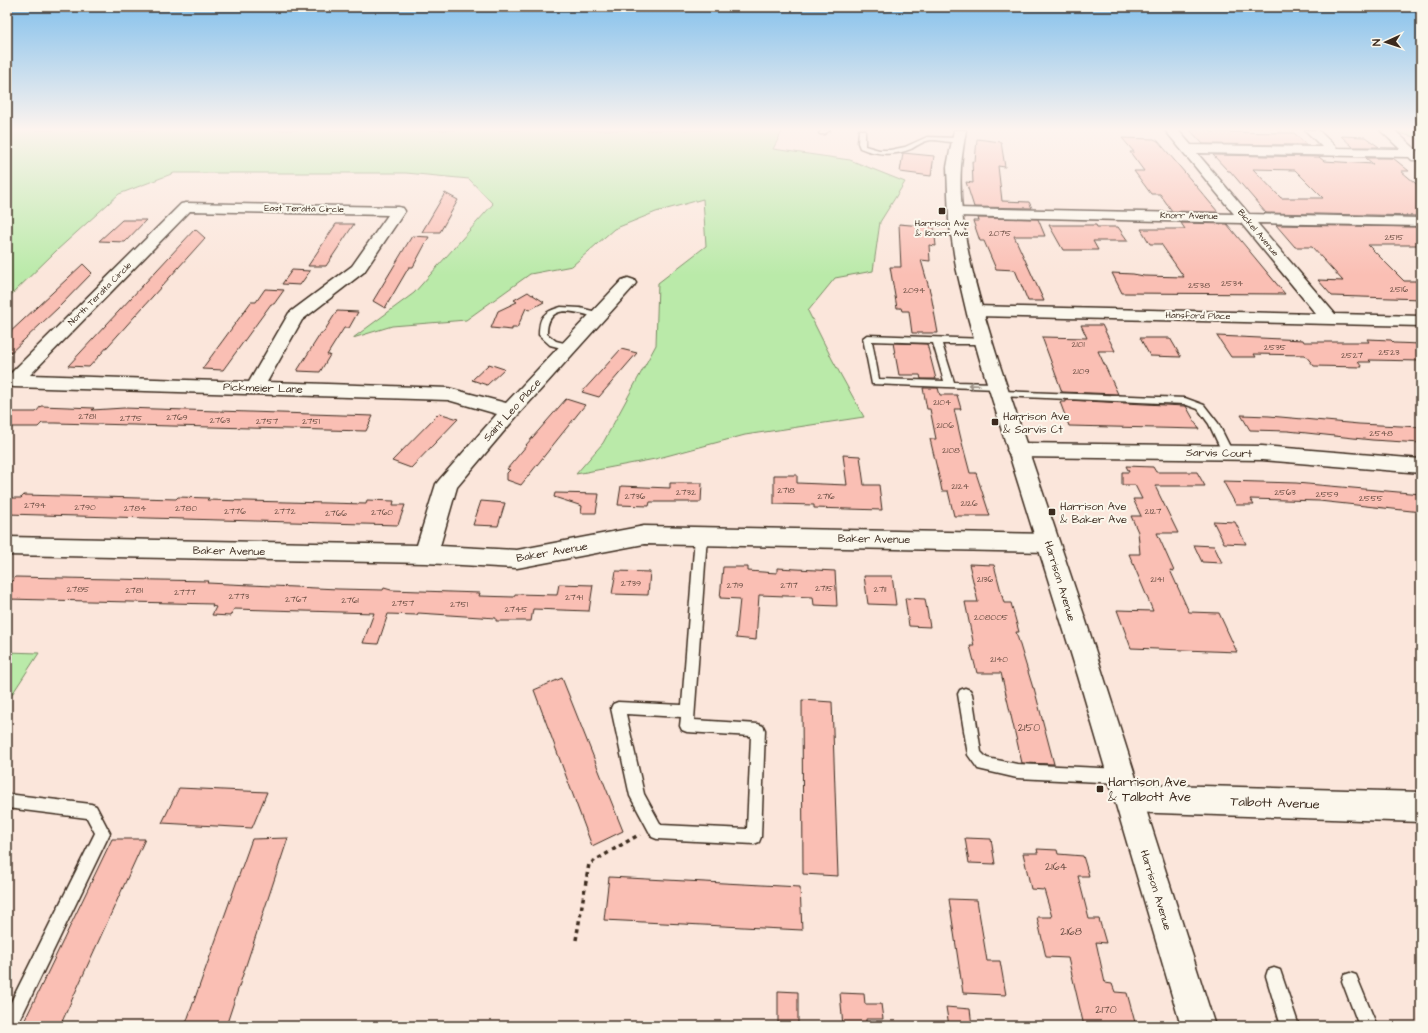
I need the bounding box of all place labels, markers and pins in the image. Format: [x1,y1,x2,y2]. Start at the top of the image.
marker: Harrison Ave & Knorr Ave [937,206,947,216]
place label: Harrison Ave & Knorr Ave [915,217,969,240]
place label: Harrison Ave & Sarvis Ct [1003,409,1069,437]
marker: Harrison Ave & Sarvis Ct [990,417,1000,427]
place label: Harrison Ave & Baker Ave [1060,499,1127,527]
marker: Harrison Ave & Baker Ave [1047,507,1057,517]
place label: Harrison Ave & Talbott Ave [1108,773,1191,806]
marker: Harrison Ave & Talbott Ave [1095,784,1105,794]

